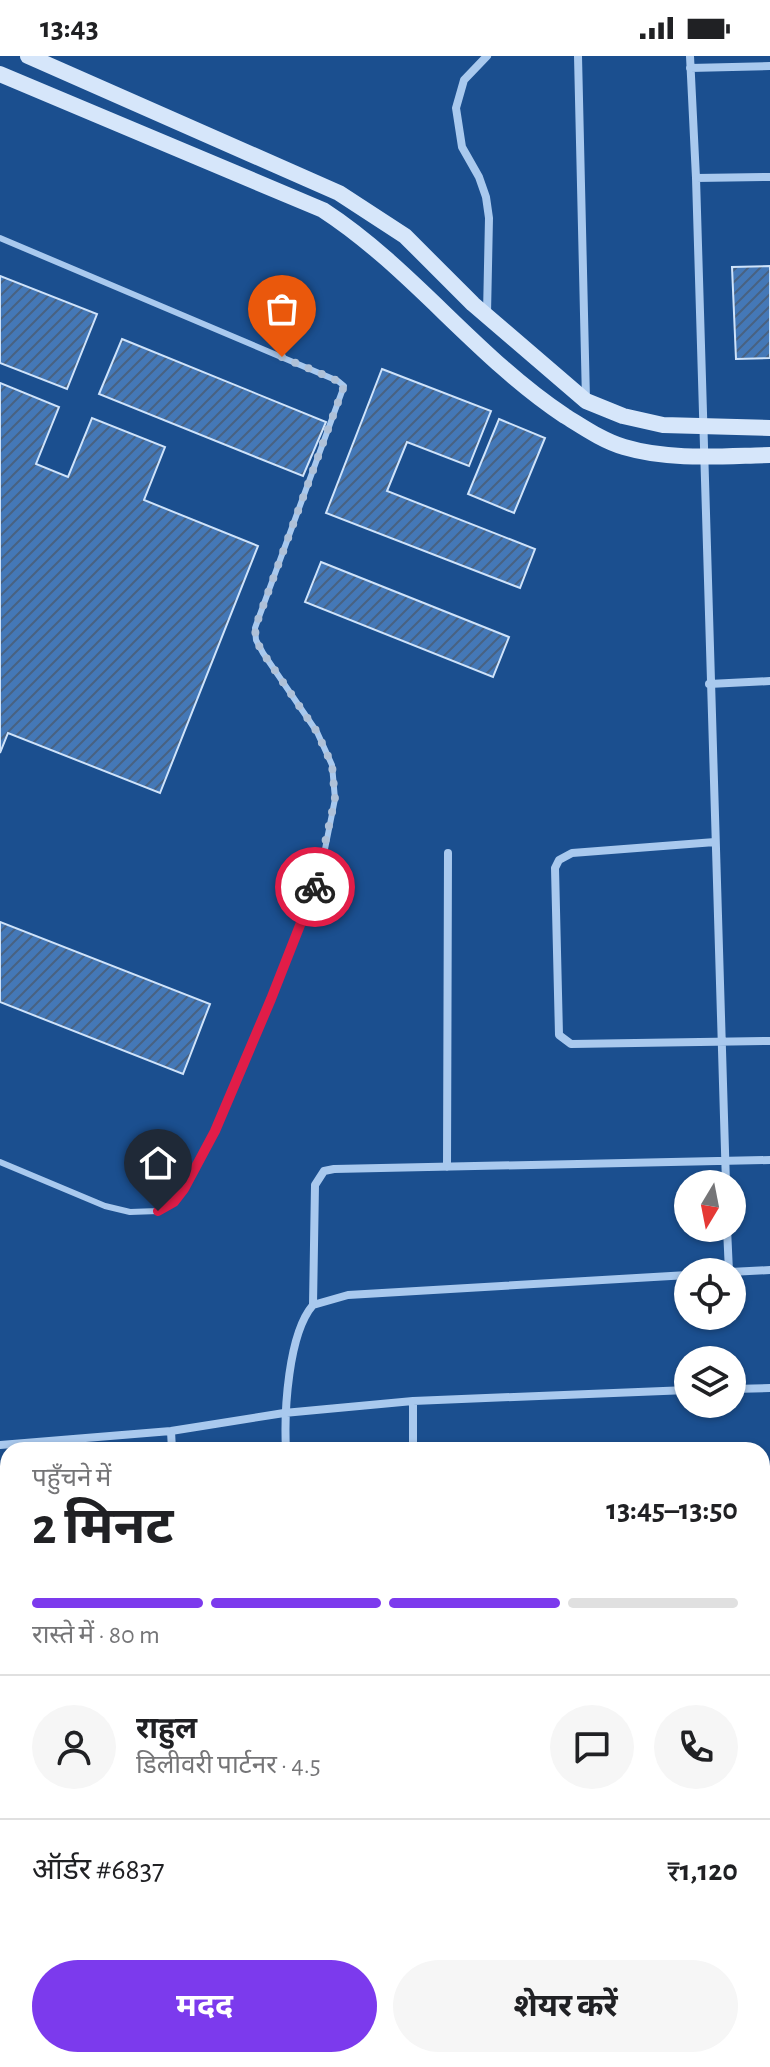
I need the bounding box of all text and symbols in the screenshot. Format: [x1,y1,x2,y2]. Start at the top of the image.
text: 13:43 [40,13,99,43]
pin [248,275,316,357]
icon: bag [260,287,304,331]
courier [275,847,355,927]
icon: bike [293,865,337,909]
pin [124,1129,192,1211]
icon: home [136,1141,180,1185]
north arrow [674,1170,746,1242]
map controls [674,1170,746,1418]
button: locate [674,1258,746,1330]
button: layers [674,1346,746,1418]
text: पहुँचने में [32,1465,111,1491]
text: 13:45–13:50 [606,1495,738,1525]
text: 2 मिनट [32,1501,174,1553]
text: रास्ते में · 80 m [32,1622,160,1648]
button: person [32,1705,116,1789]
button: chat [550,1705,634,1789]
button: phone [654,1705,738,1789]
text: राहुल [136,1714,197,1744]
text: डिलीवरी पार्टनर · 4.5 [136,1752,321,1778]
text: ऑर्डर #6837 [32,1855,165,1885]
text: ₹1,120 [667,1856,738,1886]
button: मदद [32,1960,377,2052]
button: शेयर करें [393,1960,738,2052]

